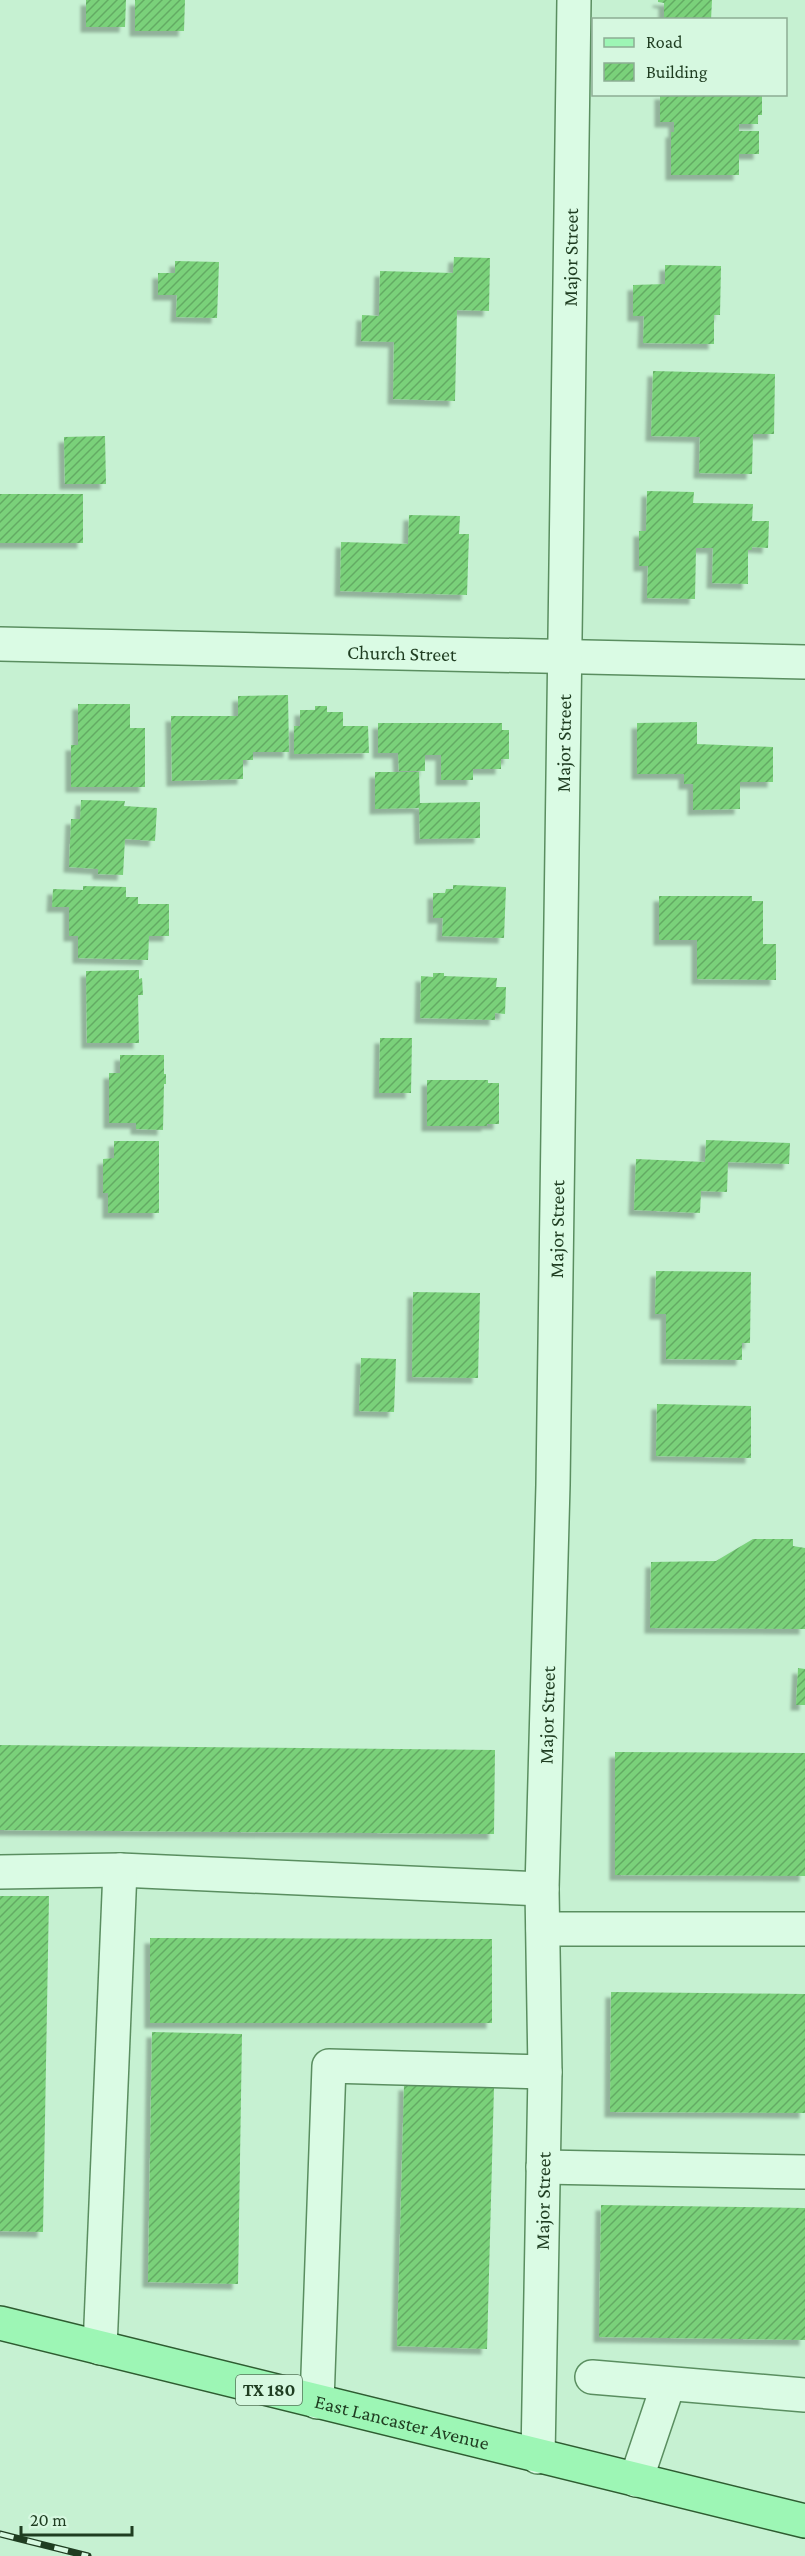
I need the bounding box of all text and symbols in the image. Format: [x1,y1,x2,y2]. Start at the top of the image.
legend [592,18,787,96]
text: Road [646,32,683,52]
text: Building [646,62,708,82]
street label: Major Street [559,208,582,307]
street label: Church Street [347,641,457,665]
street label: Major Street [552,694,575,793]
street label: Major Street [545,1180,568,1279]
street label: Major Street [534,1665,559,1765]
street label: Major Street [531,2151,555,2250]
road number: TX 180 [236,2375,302,2405]
street label: East Lancaster Avenue [313,2390,492,2454]
scale bar [21,2499,132,2537]
text: 20 m [30,2510,67,2530]

